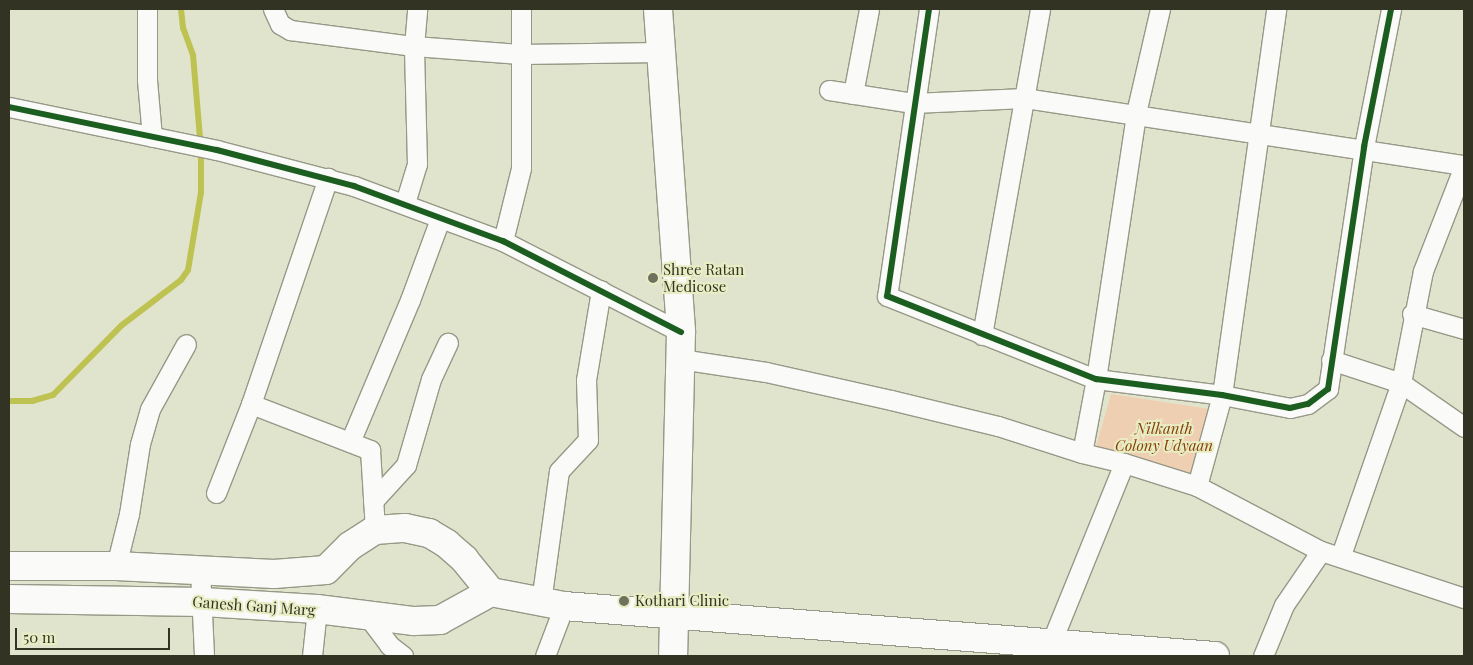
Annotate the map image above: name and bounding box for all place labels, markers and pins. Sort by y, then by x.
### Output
place label: Shree Ratan Medicose [663,260,744,295]
marker: Shree Ratan Medicose [647,272,659,284]
place label: Kothari Clinic [635,592,729,610]
marker: Kothari Clinic [617,594,631,608]

